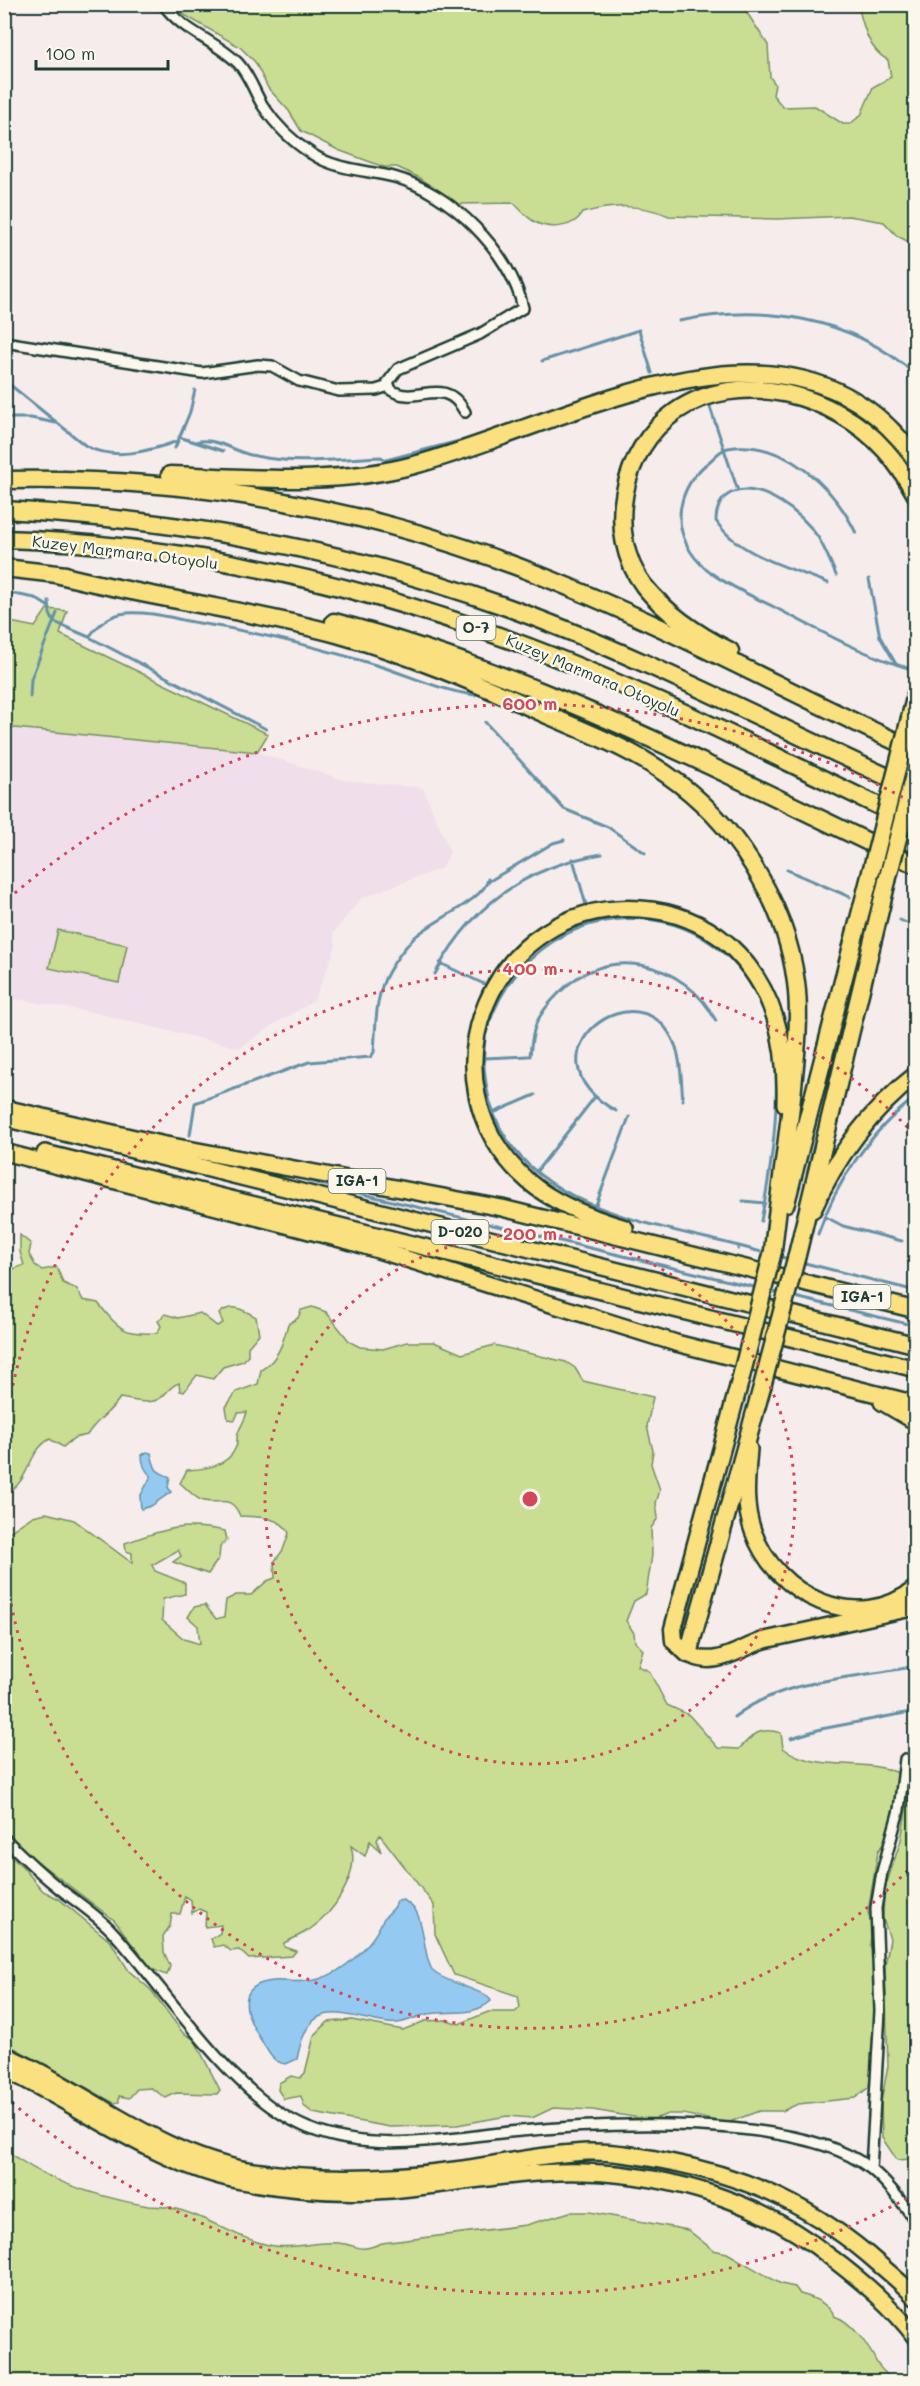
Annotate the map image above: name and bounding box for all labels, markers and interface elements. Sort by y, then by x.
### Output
scale bar [36,33,168,71]
text: 100 m [45,41,95,65]
street label: Kuzey Marmara Otoyolu [31,530,219,573]
road number: O-7 [456,616,496,640]
street label: Kuzey Marmara Otoyolu [503,628,683,721]
text: 600 m [503,691,557,715]
text: 400 m [502,956,558,980]
road number: IGA-1 [328,1169,386,1193]
road number: D-020 [432,1220,488,1244]
text: 200 m [503,1221,557,1245]
road number: IGA-1 [834,1285,890,1309]
centre of rings [520,1489,540,1509]

